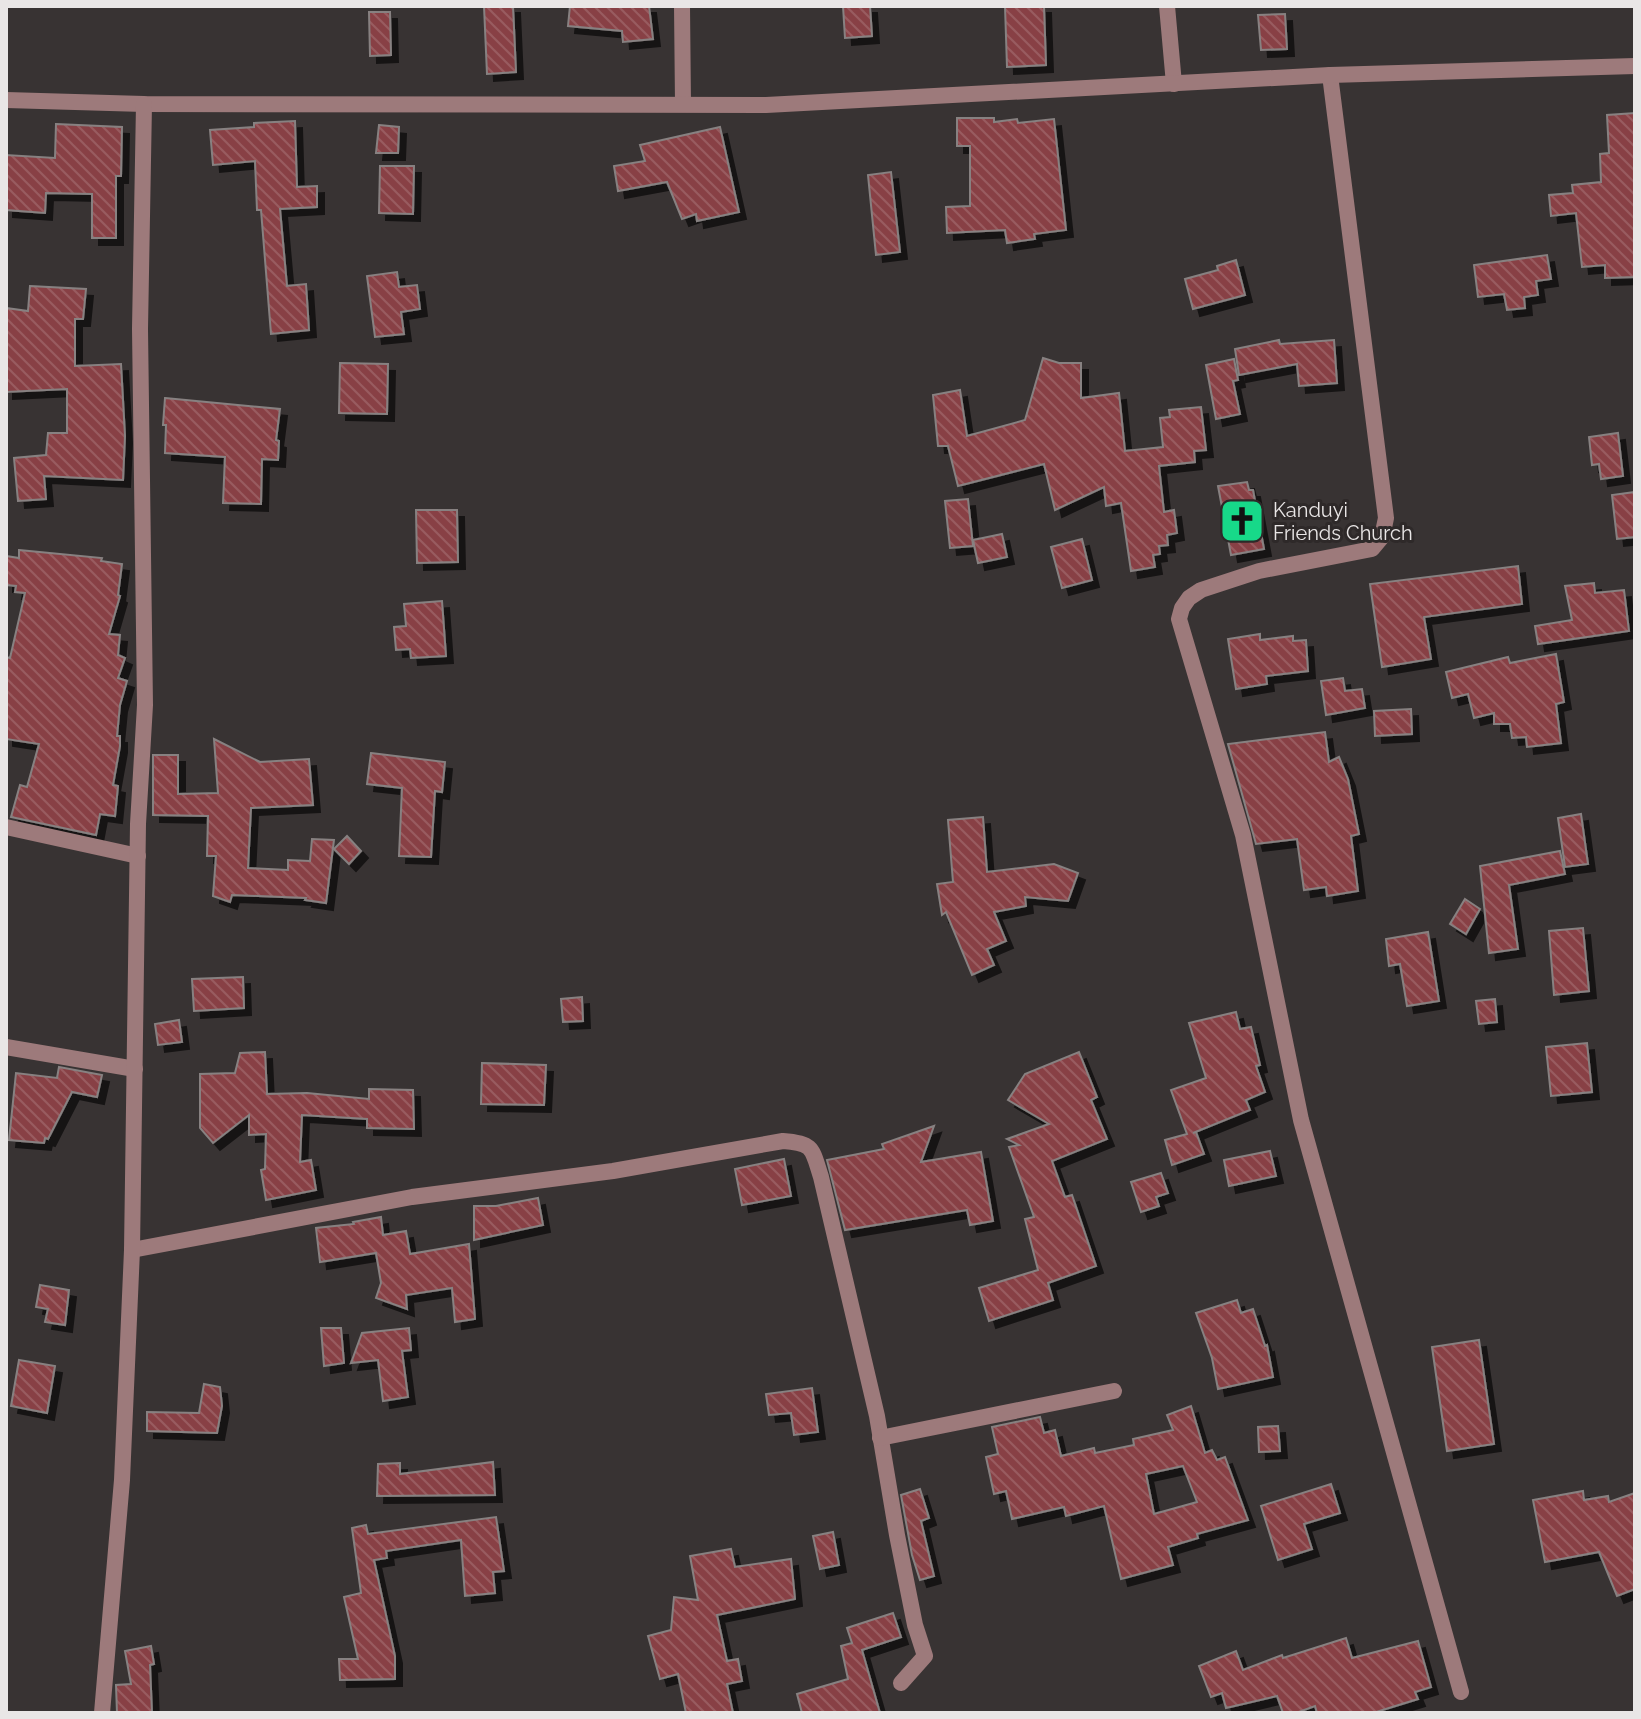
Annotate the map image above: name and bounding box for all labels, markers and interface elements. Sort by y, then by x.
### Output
church icon: Kanduyi Friends Church [1218,497,1266,545]
place label: Kanduyi Friends Church [1273,498,1413,545]

